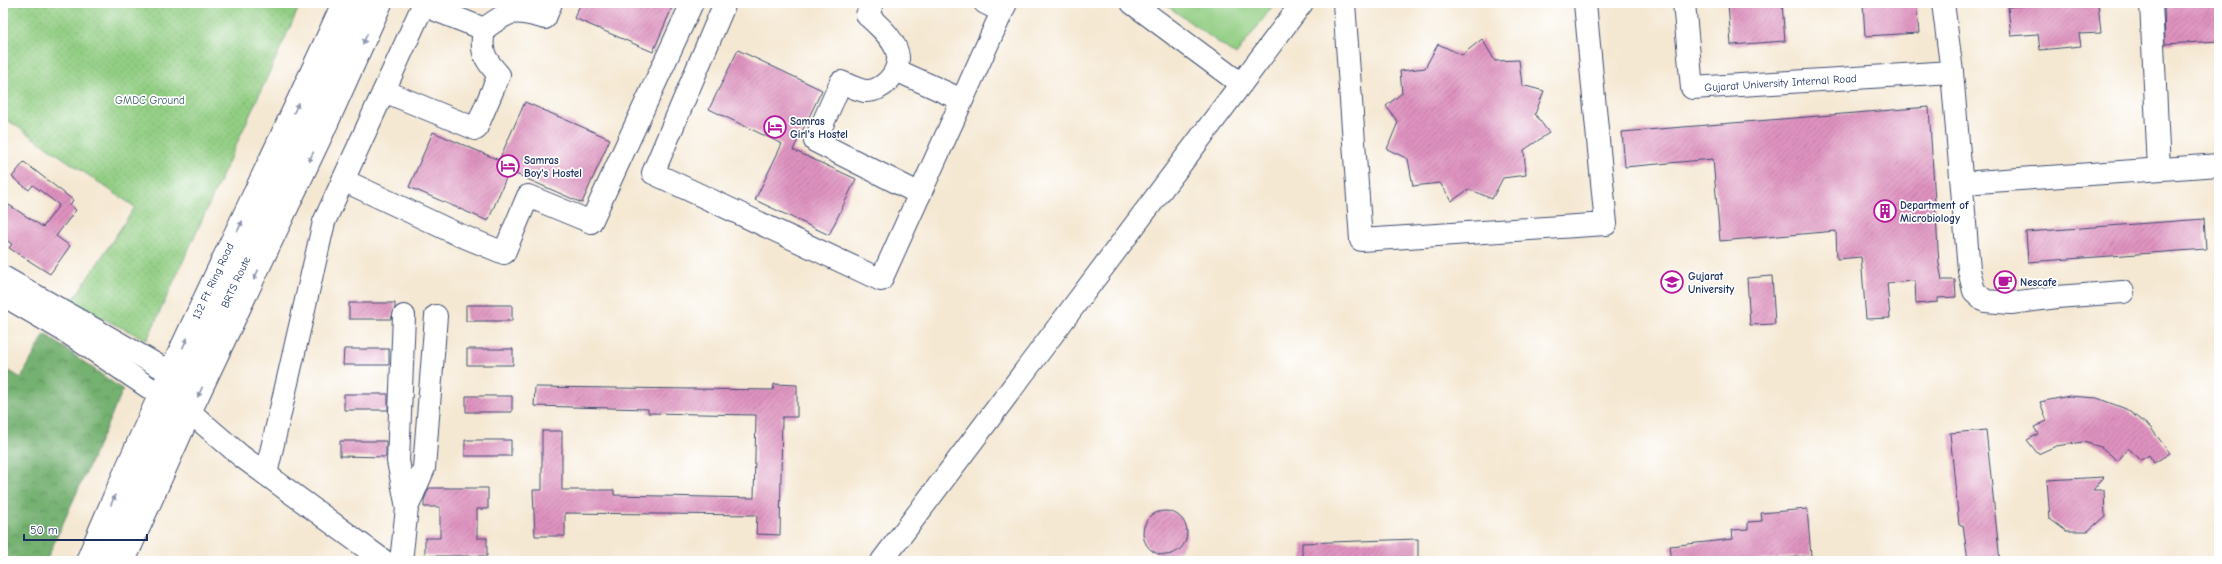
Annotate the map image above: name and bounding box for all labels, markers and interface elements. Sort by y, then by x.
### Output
one-way arrow [362,33,368,44]
street label: Gujarat University Internal Road [1704,71,1857,94]
park label: GMDC Ground [115,94,185,107]
one-way arrow [293,102,299,114]
hotel icon: Samras Girl's Hostel [762,114,788,140]
place label: Samras Girl's Hostel [790,115,848,141]
one-way arrow [308,152,314,163]
hotel icon: Samras Boy's Hostel [495,153,521,179]
place label: Samras Boy's Hostel [524,154,582,180]
building icon: Department of Microbiology [1872,198,1898,224]
place label: Department of Microbiology [1900,199,1969,225]
one-way arrow [237,220,243,231]
street label: 132 Ft. Ring Road [189,241,236,321]
street label: BRTS Route [218,254,253,310]
one-way arrow [253,269,259,280]
school or university icon: Gujarat University [1659,269,1685,295]
cafe icon: Nescafe [1992,269,2018,295]
place label: Gujarat University [1688,270,1734,296]
place label: Nescafe [2020,276,2057,289]
one-way arrow [182,337,188,349]
one-way arrow [197,386,203,398]
one-way arrow [110,494,116,505]
scale bar [24,516,147,542]
text: 50 m [30,523,58,537]

